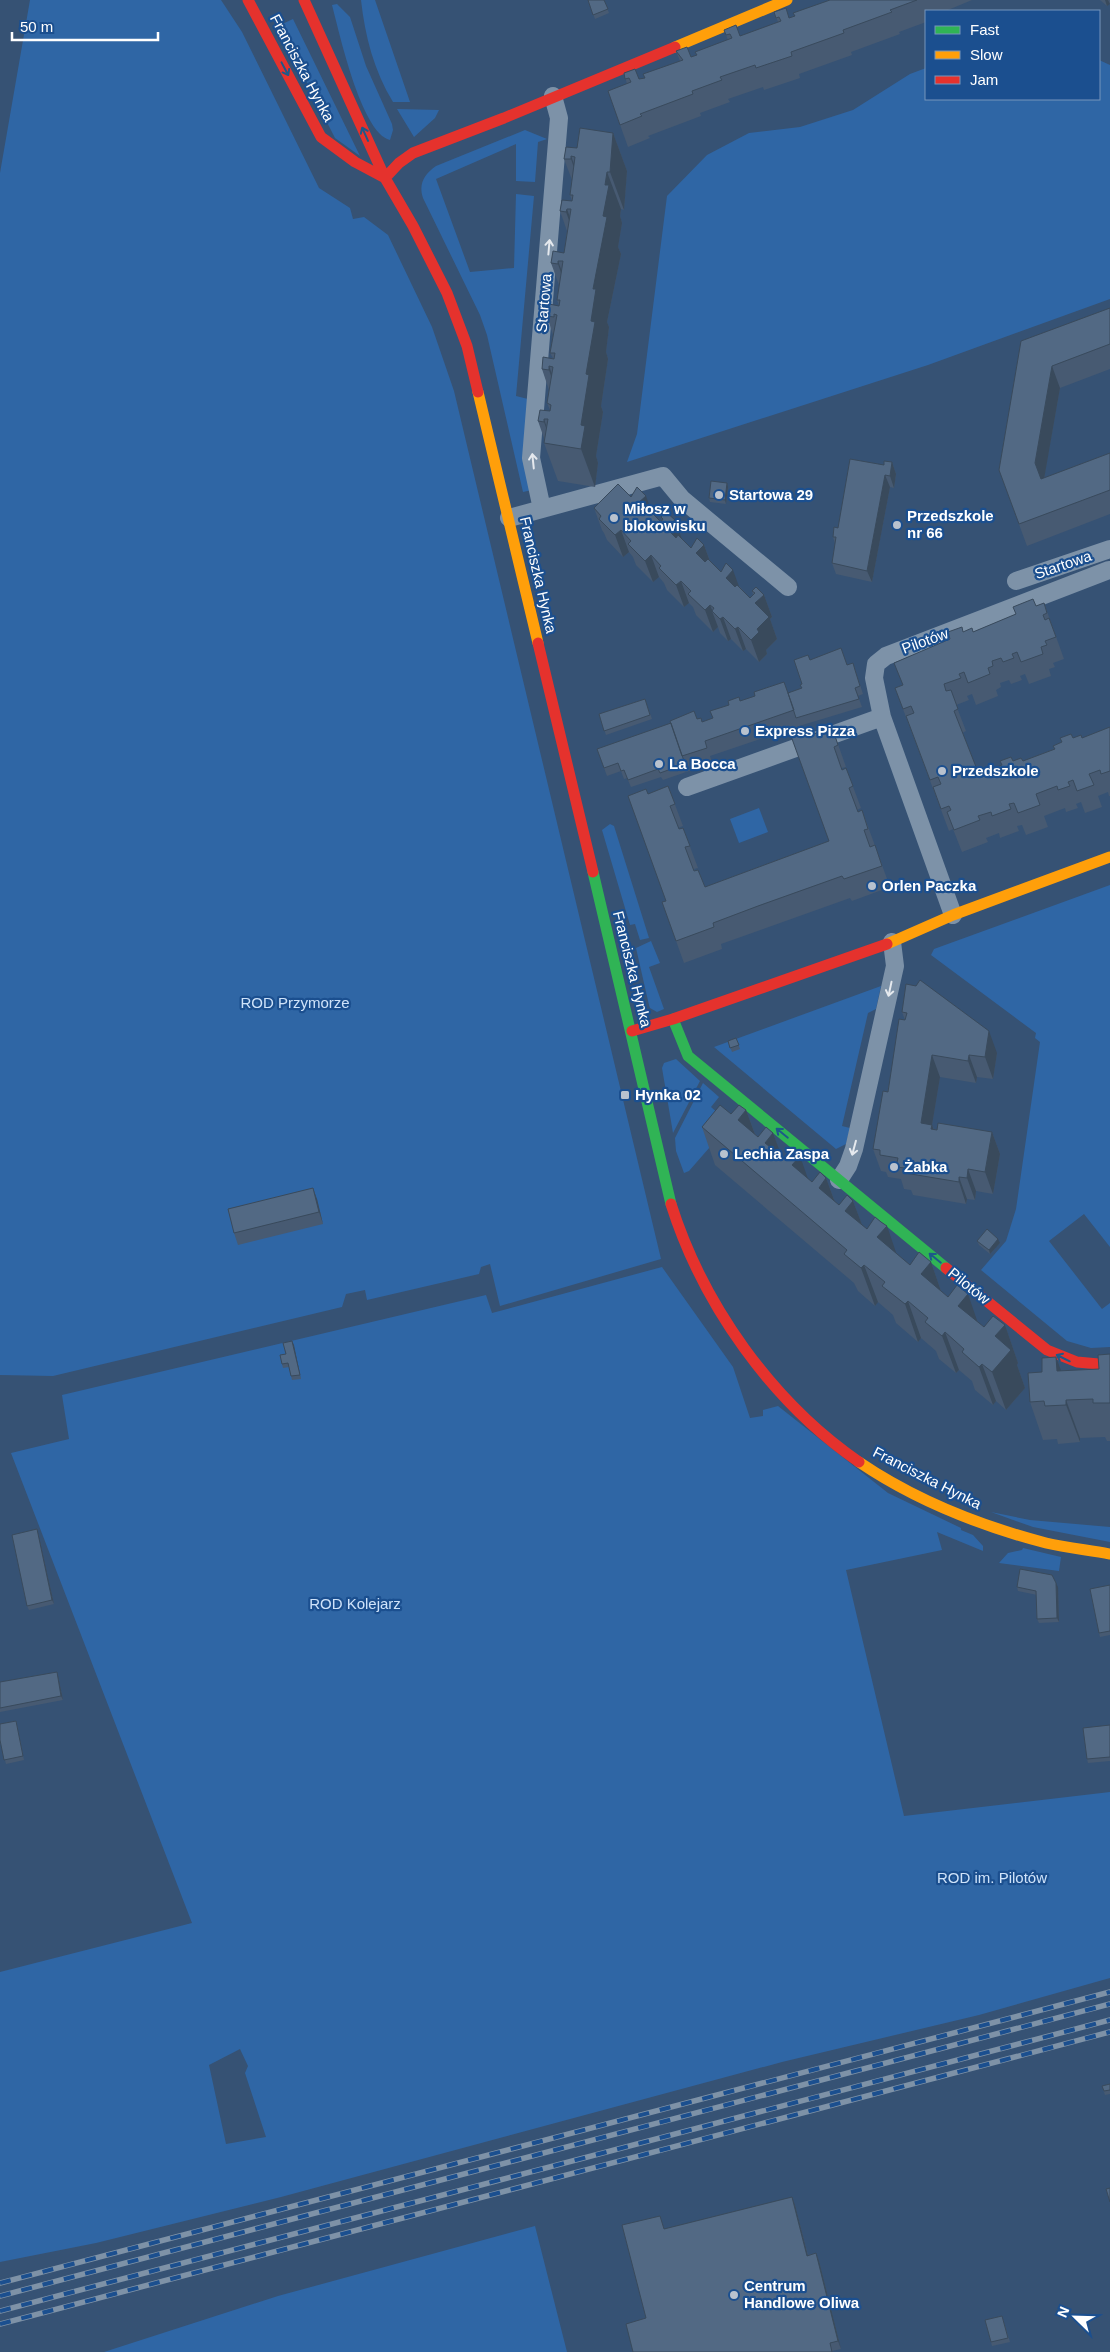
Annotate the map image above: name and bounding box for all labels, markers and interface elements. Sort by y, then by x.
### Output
scale bar [12,10,159,42]
legend [925,10,1100,100]
street label: Franciszka Hynka [267,11,338,125]
text: 50 m [20,18,53,35]
text: Fast [970,21,1000,38]
text: Slow [970,46,1003,63]
one-way arrow [280,61,290,76]
text: Jam [970,71,998,88]
one-way arrow [359,127,369,142]
one-way arrow [544,239,554,255]
street label: Startowa [532,272,555,333]
one-way arrow [528,454,538,470]
place label: Startowa 29 [729,486,813,503]
marker: Startowa 29 [713,489,725,501]
place label: Miłosz w blokowisku [624,500,706,534]
place label: Przedszkole nr 66 [907,507,994,541]
marker: Miłosz w blokowisku [608,512,620,524]
street label: Franciszka Hynka [517,515,560,636]
marker: Przedszkole nr 66 [891,519,903,531]
street label: Startowa [1032,547,1094,582]
street label: Pilotów [899,624,951,657]
place label: Express Pizza [755,722,856,739]
marker: Express Pizza [739,725,751,737]
place label: La Bocca [669,755,736,772]
marker: La Bocca [653,758,665,770]
place label: Przedszkole [952,762,1039,779]
marker: Przedszkole [936,765,948,777]
place label: Orlen Paczka [882,877,977,894]
marker: Orlen Paczka [866,880,878,892]
street label: Franciszka Hynka [610,909,655,1029]
one-way arrow [885,981,894,997]
park label: ROD Przymorze [240,994,350,1011]
place label: Hynka 02 [635,1086,701,1103]
marker: Hynka 02 [619,1089,631,1101]
one-way arrow [775,1128,788,1139]
one-way arrow [849,1139,858,1155]
place label: Lechia Zaspa [734,1145,830,1162]
marker: Lechia Zaspa [718,1148,730,1160]
place label: Żabka [904,1158,948,1175]
marker: Żabka [888,1161,900,1173]
one-way arrow [928,1253,941,1264]
street label: Pilotów [945,1264,994,1308]
one-way arrow [1056,1352,1071,1362]
street label: Franciszka Hynka [870,1443,985,1512]
park label: ROD Kolejarz [309,1595,401,1612]
park label: ROD im. Pilotów [937,1869,1047,1886]
place label: Centrum Handlowe Oliwa [744,2277,860,2311]
marker: Centrum Handlowe Oliwa [728,2289,740,2301]
north arrow [1050,2292,1100,2342]
text: N [1054,2304,1072,2320]

